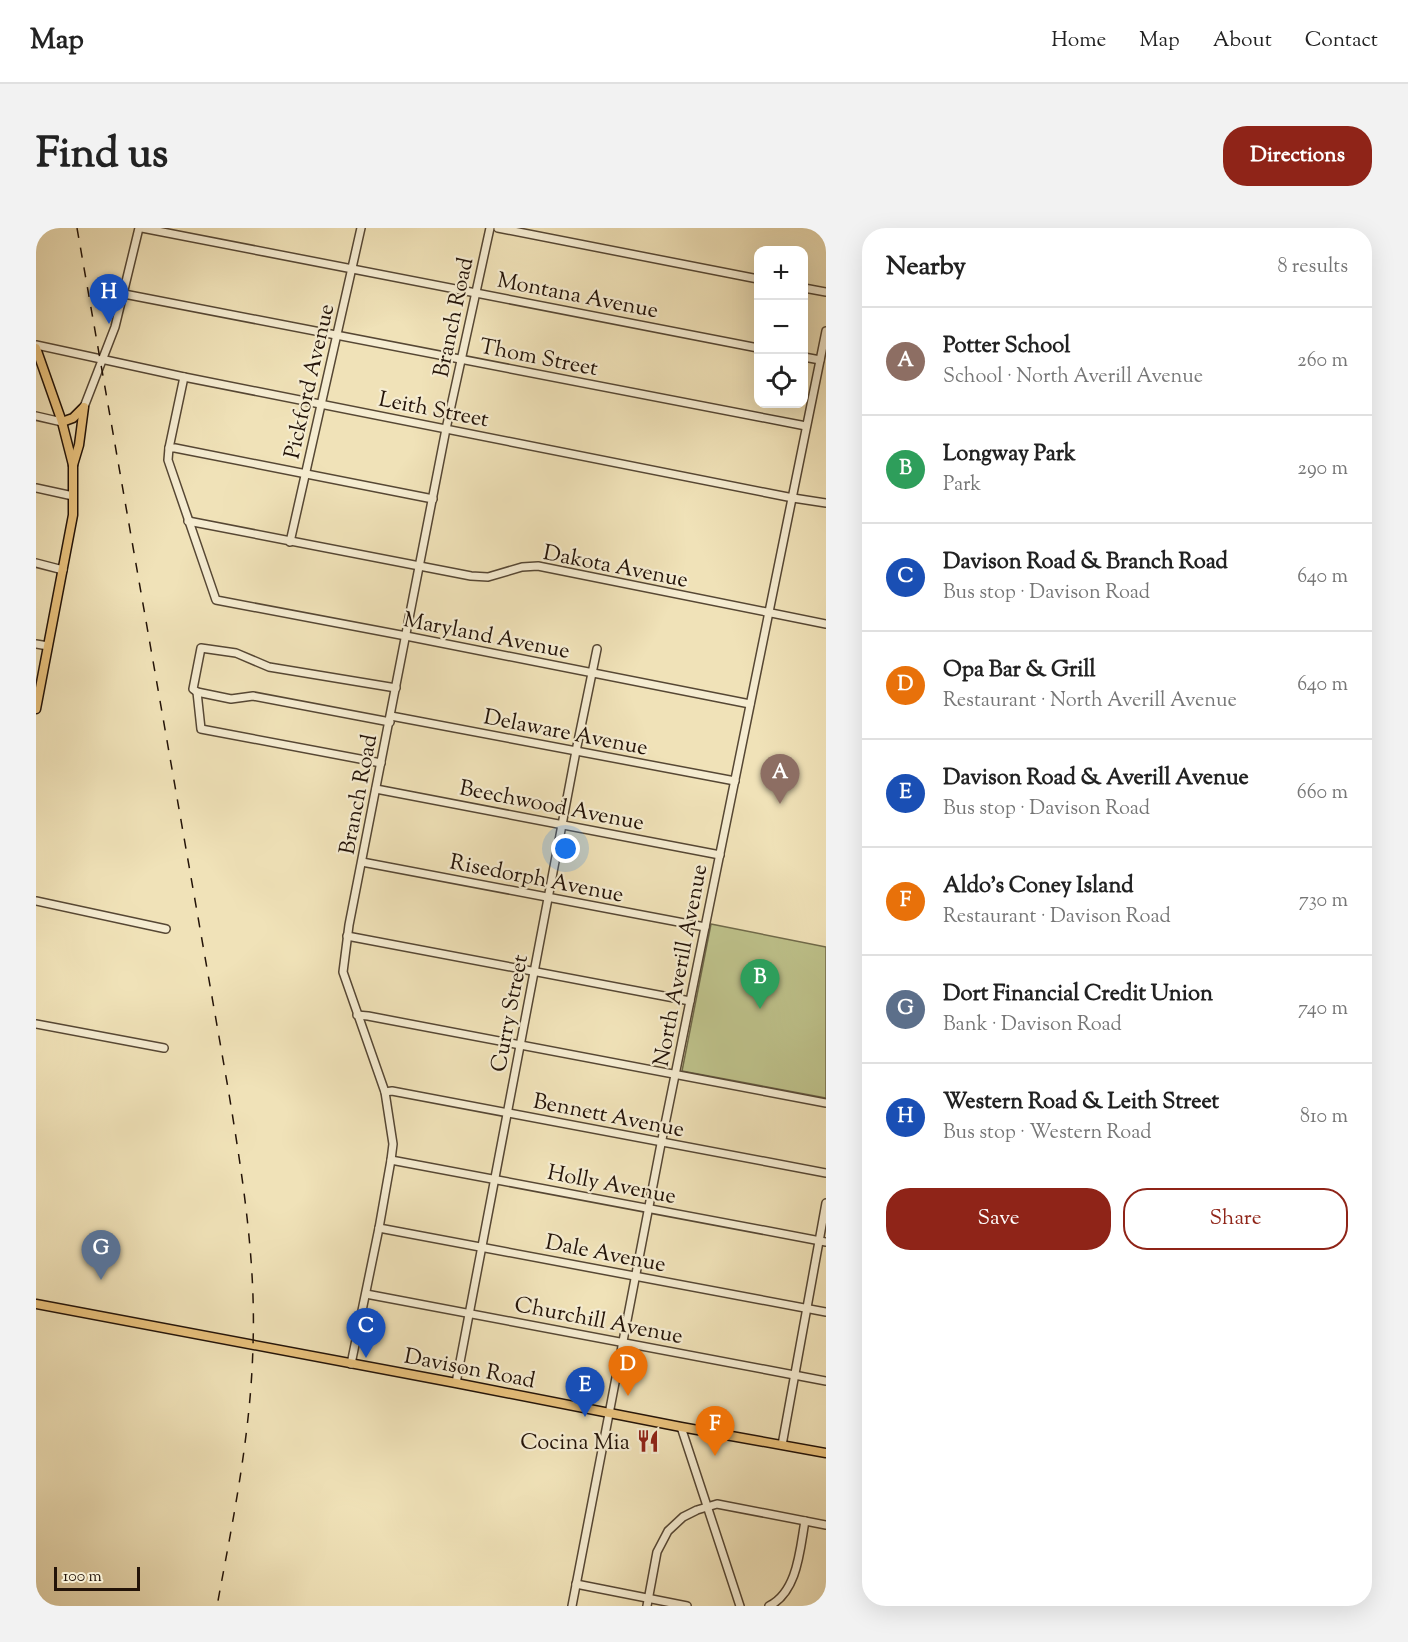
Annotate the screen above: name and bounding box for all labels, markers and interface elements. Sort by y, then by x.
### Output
text: Map [30,21,84,61]
text: Home [1051,26,1106,56]
text: Map [1139,26,1180,56]
text: About [1213,26,1272,56]
text: Contact [1305,26,1378,56]
text: Find us [36,126,168,186]
button: Directions [1223,126,1372,186]
map controls [754,246,808,408]
button: + [754,246,808,300]
text: Nearby [886,249,966,286]
text: 8 results [1277,253,1348,282]
street label: Branch Road [427,255,483,381]
street label: Montana Avenue [494,266,661,328]
pin: H [90,274,128,324]
button: − [754,300,808,354]
street label: Pickford Avenue [278,301,344,462]
text: Potter School [943,331,1070,363]
street label: Thom Street [477,332,601,386]
text: A [897,347,914,376]
text: 260 m [1297,347,1348,376]
button: locate [754,354,808,408]
text: School · North Averill Avenue [943,363,1203,392]
street label: Leith Street [376,385,492,437]
text: Longway Park [943,439,1076,471]
text: B [899,455,912,484]
text: 290 m [1298,455,1348,484]
text: Park [943,471,981,500]
street label: Dakota Avenue [540,538,691,598]
text: Davison Road & Branch Road [943,547,1228,579]
text: C [897,563,914,592]
text: 640 m [1297,563,1348,592]
text: Bus stop · Davison Road [943,579,1150,608]
street label: Maryland Avenue [401,605,572,669]
text: Opa Bar & Grill [943,655,1096,687]
text: D [898,671,913,700]
text: 640 m [1297,671,1348,700]
text: Restaurant · North Averill Avenue [943,687,1237,716]
street label: Delaware Avenue [481,702,650,766]
street label: Branch Road [333,732,387,857]
pin: A [760,754,800,804]
text: Davison Road & Averill Avenue [943,763,1249,795]
street label: Beechwood Avenue [456,773,646,841]
text: E [899,779,912,808]
text: 660 m [1297,779,1348,808]
text: Bus stop · Davison Road [943,795,1150,824]
your location [551,834,580,863]
street label: Risedorph Avenue [447,847,626,913]
street label: North Averill Avenue [647,862,717,1069]
text: Aldo's Coney Island [943,871,1134,903]
text: F [900,887,911,916]
text: 730 m [1299,887,1348,916]
text: Restaurant · Davison Road [943,903,1171,932]
street label: Curry Street [484,952,538,1075]
pin: B [740,960,780,1009]
text: Dort Financial Credit Union [943,979,1213,1011]
text: G [897,995,914,1024]
text: 740 m [1298,995,1348,1024]
text: Bank · Davison Road [943,1011,1122,1040]
street label: Bennett Avenue [530,1087,687,1147]
text: Western Road & Leith Street [943,1087,1219,1119]
text: H [898,1103,913,1132]
text: 810 m [1300,1103,1348,1132]
text: Bus stop · Western Road [943,1119,1151,1148]
street label: Holly Avenue [544,1158,679,1214]
button: Save [886,1188,1111,1250]
button: Share [1123,1188,1348,1250]
street label: Dale Avenue [543,1228,668,1282]
pin: G [82,1230,120,1280]
street label: Churchill Avenue [512,1290,685,1354]
pin: C [346,1308,386,1358]
street label: Davison Road [401,1342,538,1398]
pin: D [608,1346,648,1396]
pin: E [566,1368,604,1417]
pin: F [696,1406,734,1456]
place label: Cocina Mia [520,1428,630,1460]
restaurant icon: Cocina Mia [635,1428,661,1454]
scale bar [54,1564,140,1592]
text: 100 m [63,1566,102,1589]

